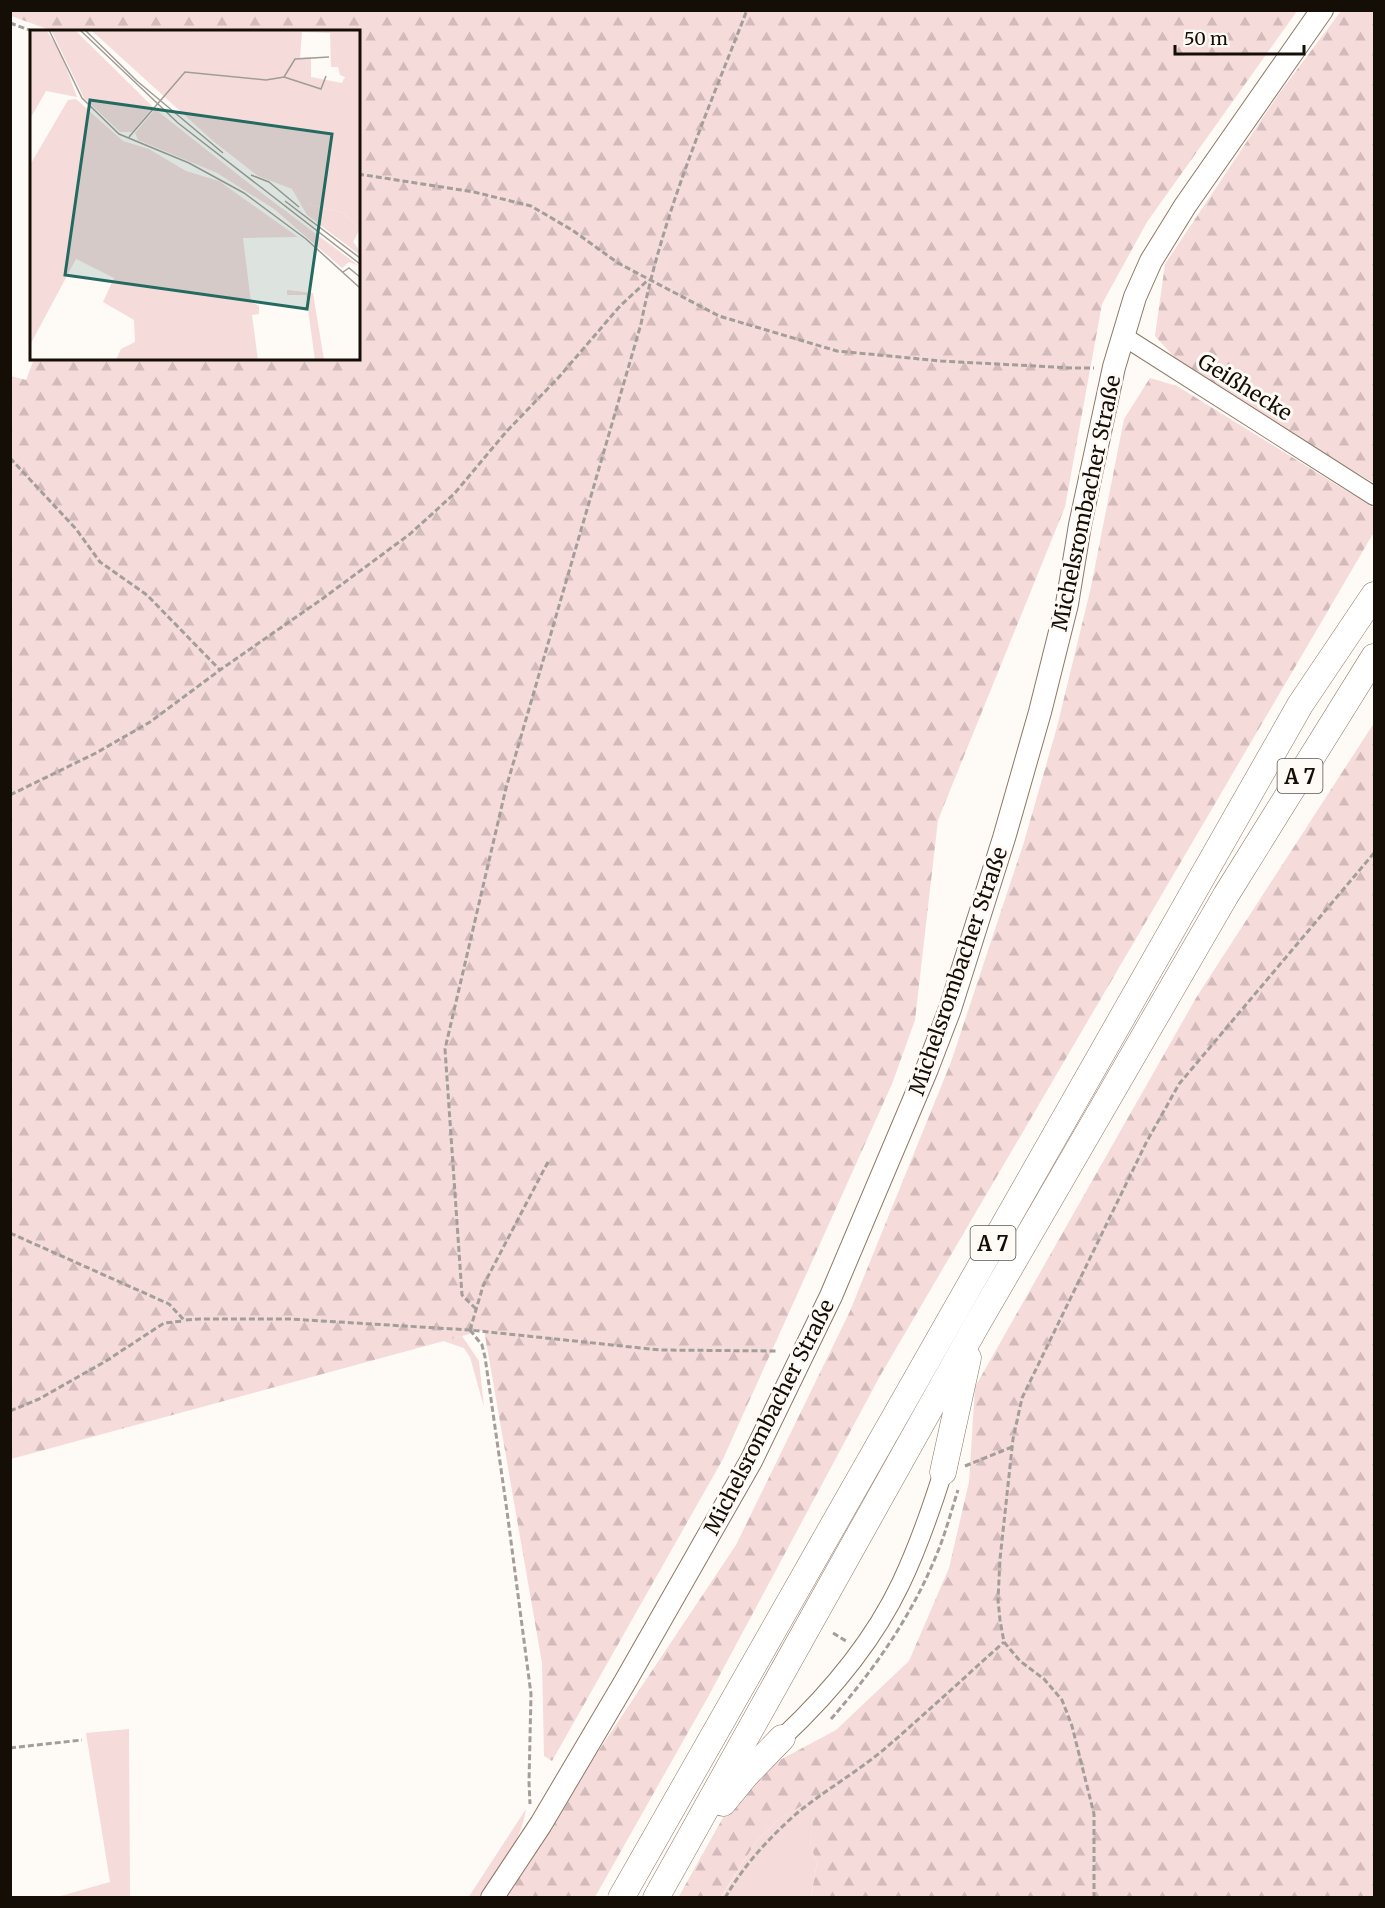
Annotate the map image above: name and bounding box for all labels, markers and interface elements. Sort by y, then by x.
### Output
scale bar [1175,18,1304,56]
text: 50 m [1184,27,1228,50]
inset map [30,30,360,360]
street label: Geißhecke [1193,347,1297,427]
street label: Michelsrombacher Straße [1046,373,1126,633]
road number: A 7 [1278,759,1322,793]
street label: Michelsrombacher Straße [903,843,1013,1099]
road number: A 7 [970,1226,1016,1260]
street label: Michelsrombacher Straße [698,1295,840,1539]

